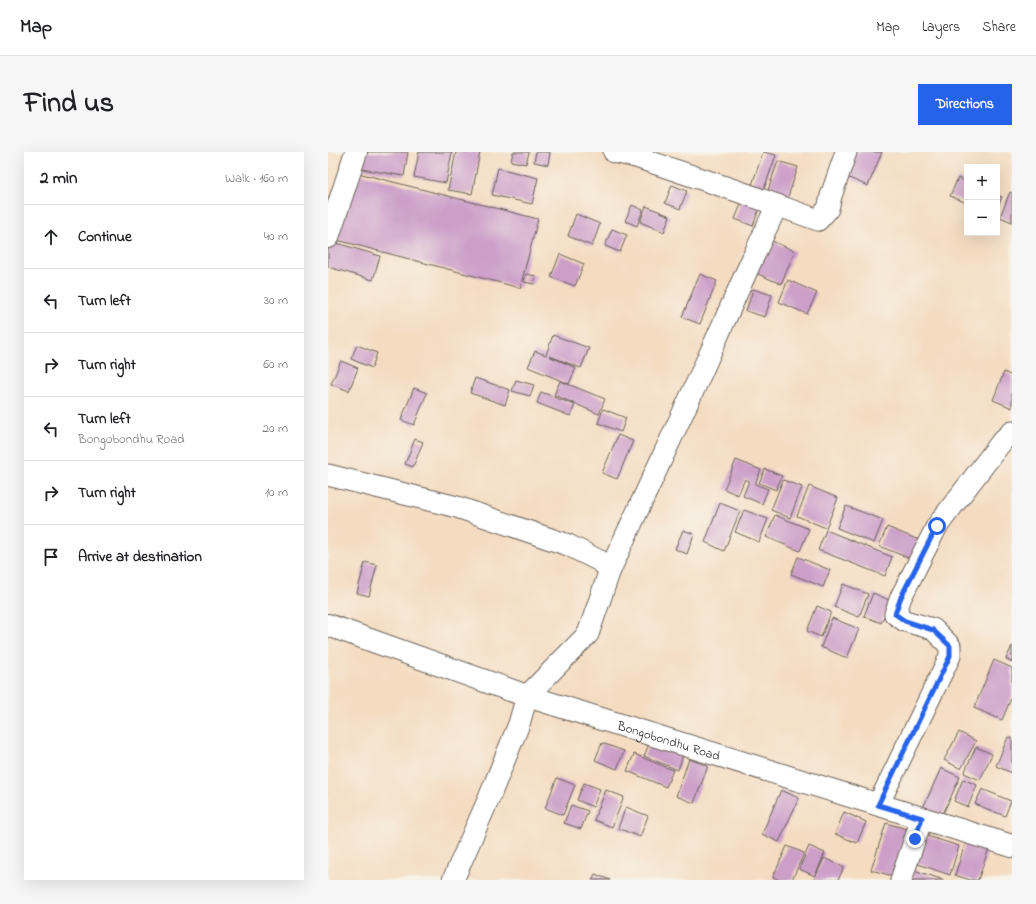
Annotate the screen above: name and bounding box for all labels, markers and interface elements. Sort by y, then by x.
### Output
text: Map [20,14,52,41]
text: Map [876,17,900,38]
text: Layers [922,17,960,38]
text: Share [982,17,1016,38]
text: Find us [24,84,114,125]
button: Directions [918,84,1012,125]
map controls [964,164,1000,236]
button: + [964,164,1000,200]
text: 2 min [40,166,77,191]
text: Walk · 160 m [225,169,288,188]
button: − [964,200,1000,236]
icon: ahead [40,226,62,248]
text: Continue [78,226,132,248]
text: 40 m [264,227,288,246]
icon: left [40,290,62,312]
text: Turn left [78,290,131,312]
text: 30 m [264,291,288,310]
icon: right [40,354,62,376]
text: Turn right [78,354,136,376]
text: 60 m [263,355,288,374]
text: Turn left [78,408,131,430]
icon: left [40,418,62,440]
text: 20 m [263,419,288,438]
text: Bongobondhu Road [78,430,185,449]
icon: right [40,482,62,504]
text: Turn right [78,482,136,504]
text: 10 m [265,483,288,502]
route start [928,517,946,535]
icon: arrive [40,546,62,568]
text: Arrive at destination [78,546,202,568]
street label: Bongobondhu Road [614,716,723,766]
route end [906,830,924,848]

